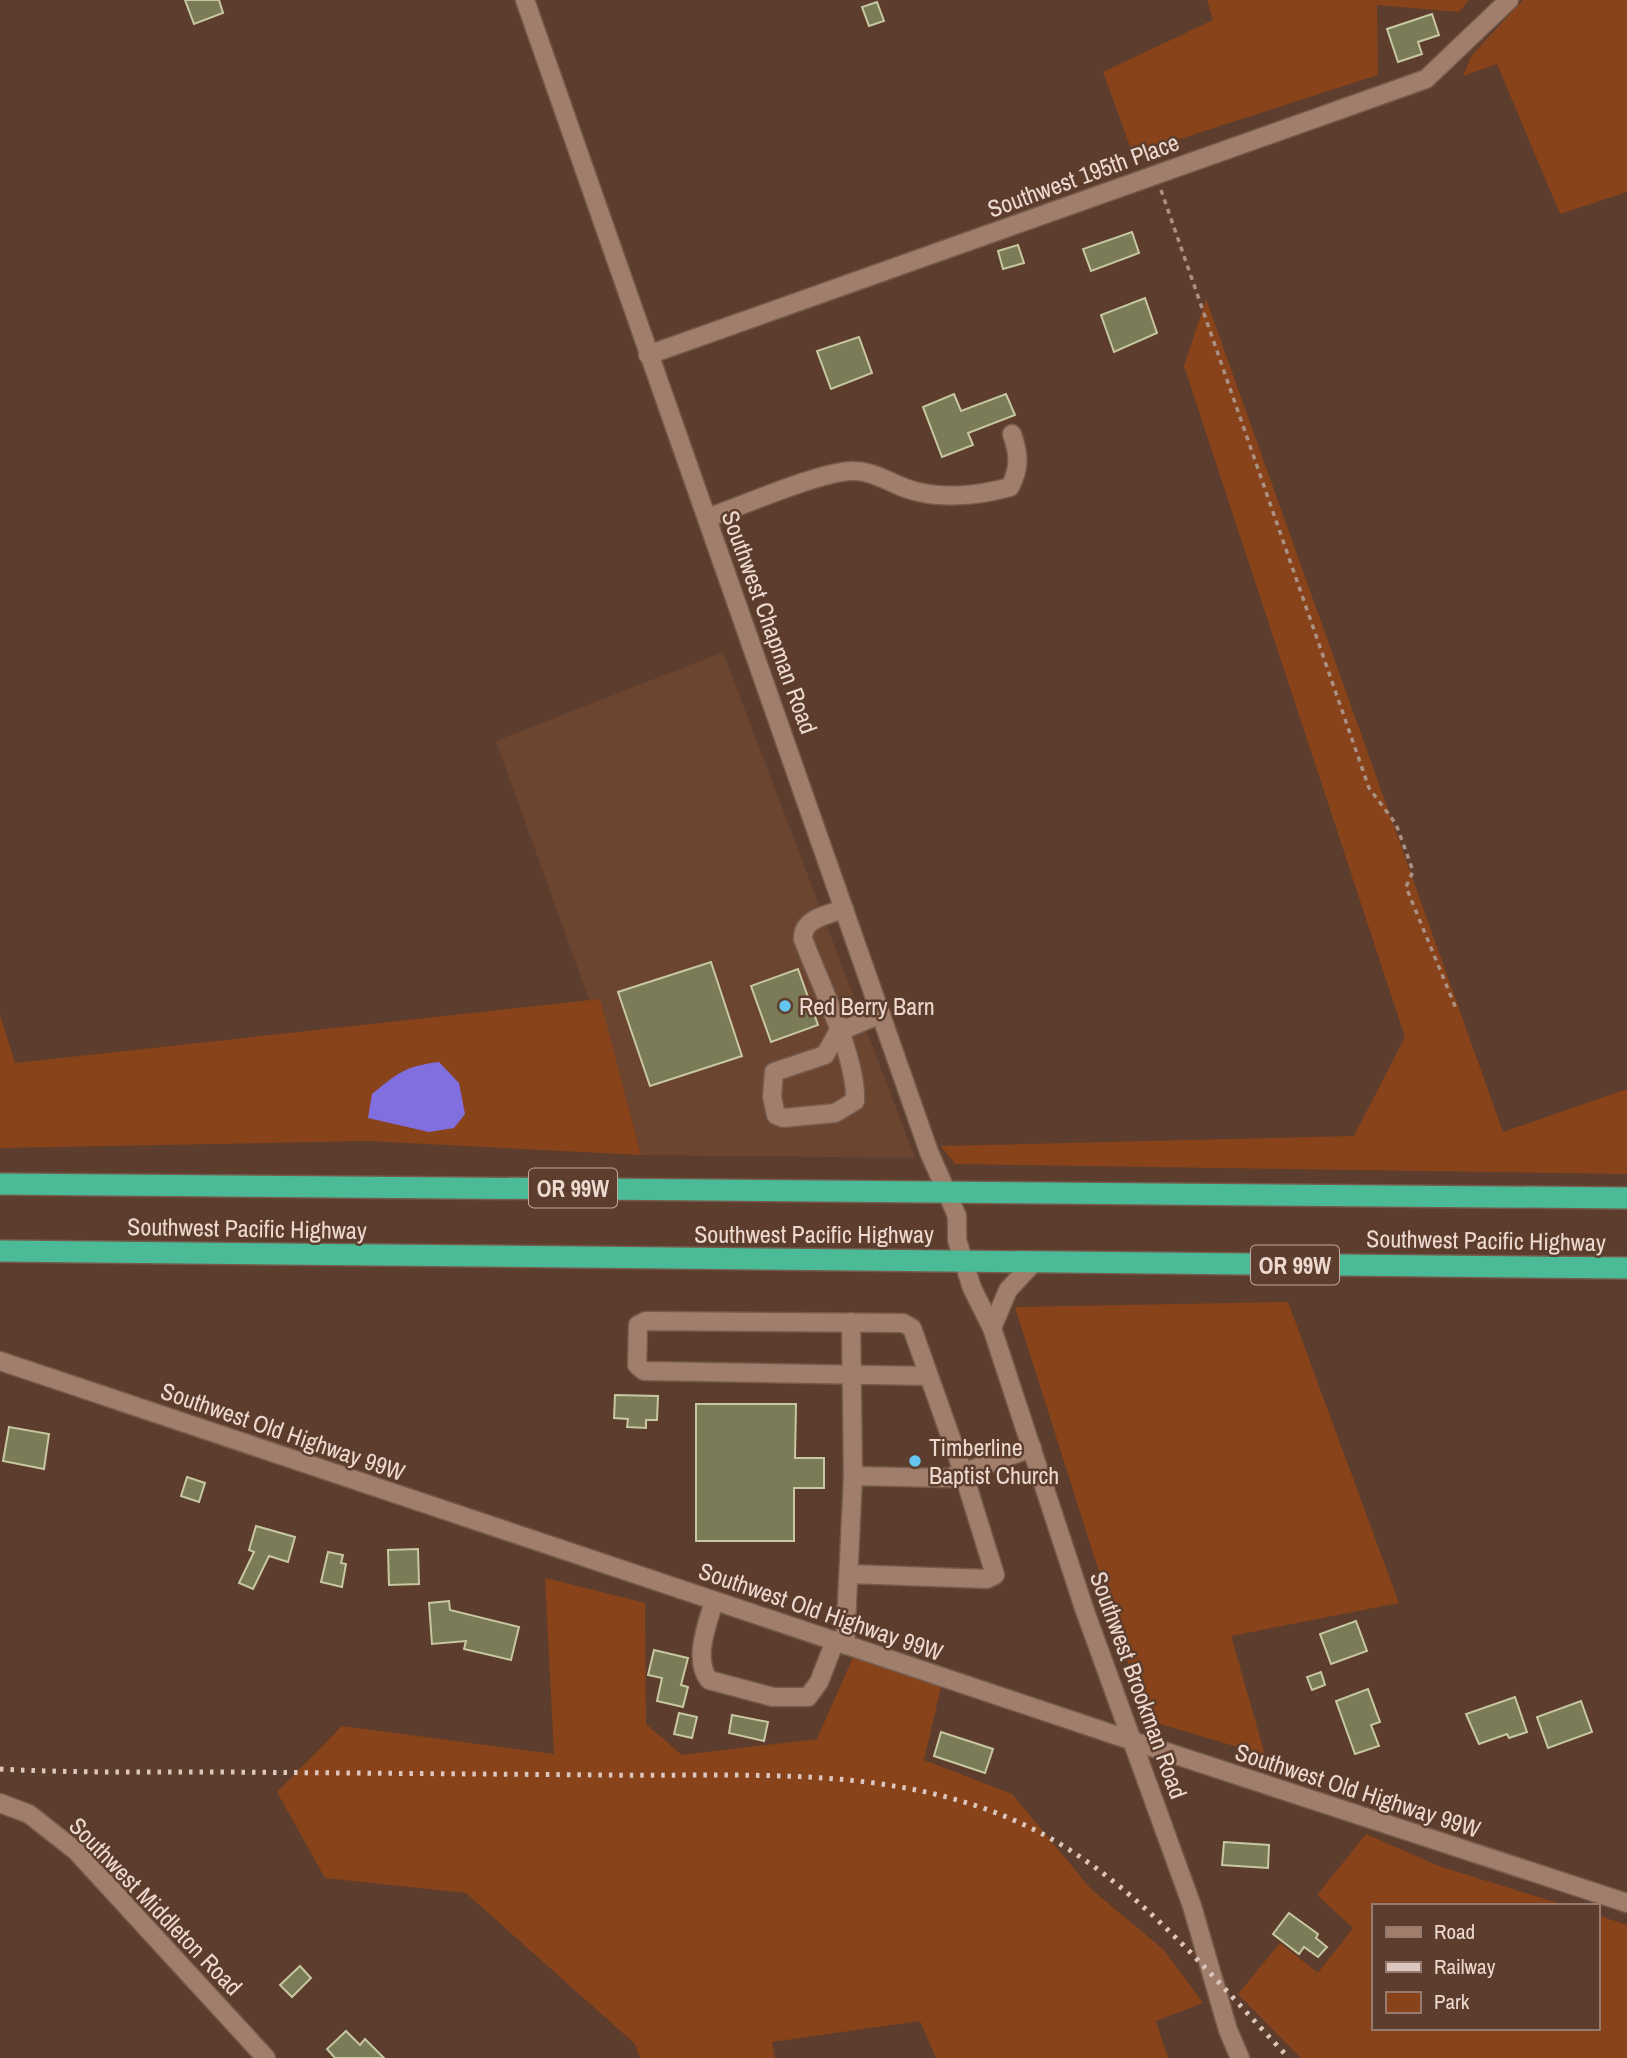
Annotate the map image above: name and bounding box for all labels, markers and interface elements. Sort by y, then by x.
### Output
street label: Southwest 195th Place [983,126,1183,224]
street label: Southwest Chapman Road [715,506,825,738]
place label: Red Berry Barn [799,990,935,1022]
marker: Red Berry Barn [777,998,793,1014]
road number: OR 99W [529,1168,617,1208]
street label: Southwest Pacific Highway [127,1210,367,1246]
street label: Southwest Pacific Highway [694,1218,934,1250]
street label: Southwest Pacific Highway [1366,1222,1606,1258]
road number: OR 99W [1251,1246,1339,1284]
street label: Southwest Old Highway 99W [157,1374,410,1488]
place label: Timberline Baptist Church [929,1431,1059,1491]
marker: Timberline Baptist Church [907,1453,923,1469]
street label: Southwest Old Highway 99W [695,1554,948,1668]
street label: Southwest Brookman Road [1083,1567,1195,1803]
street label: Southwest Old Highway 99W [1231,1735,1485,1845]
street label: Southwest Middleton Road [62,1810,250,2002]
legend [1372,1904,1599,2030]
text: Road [1434,1917,1475,1946]
text: Railway [1434,1952,1496,1981]
text: Park [1434,1987,1470,2016]

